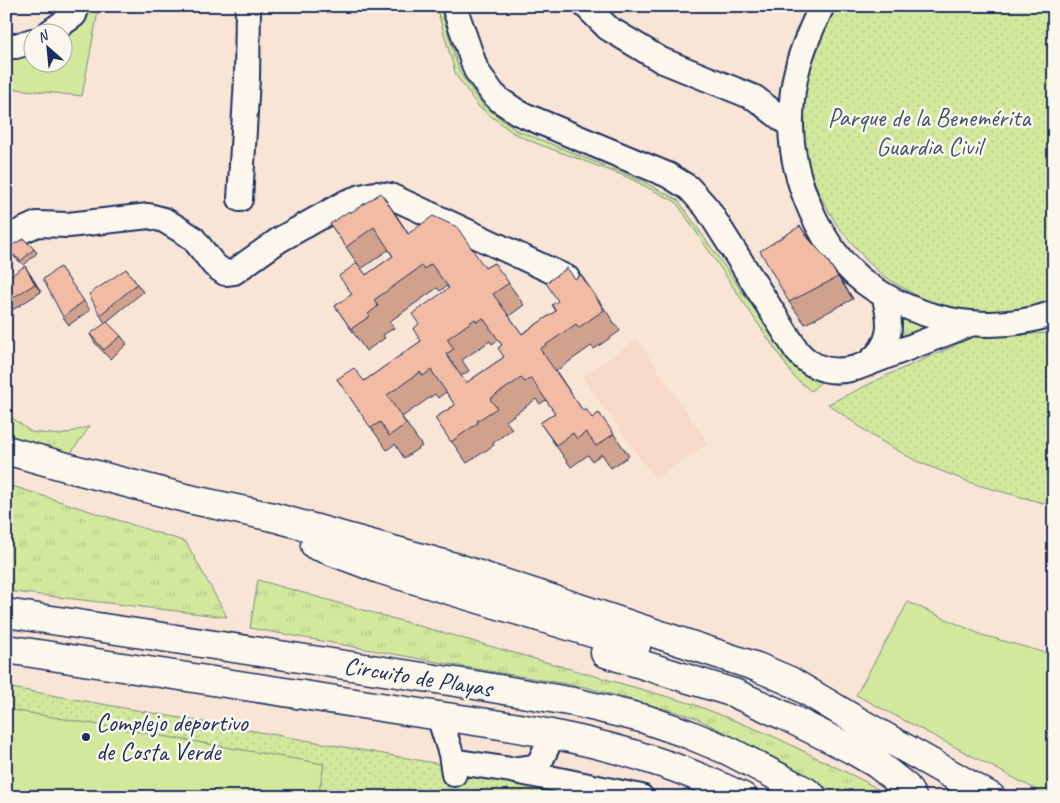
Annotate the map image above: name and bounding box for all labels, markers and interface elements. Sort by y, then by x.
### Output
north arrow [22,22,72,72]
text: N [35,26,52,46]
park label: Parque de la Benemérita Guardia Civil [828,102,1032,163]
street label: Circuito de Playas [342,650,497,705]
place label: Complejo deportivo de Costa Verde [96,707,249,768]
marker: Complejo deportivo de Costa Verde [80,731,92,743]

